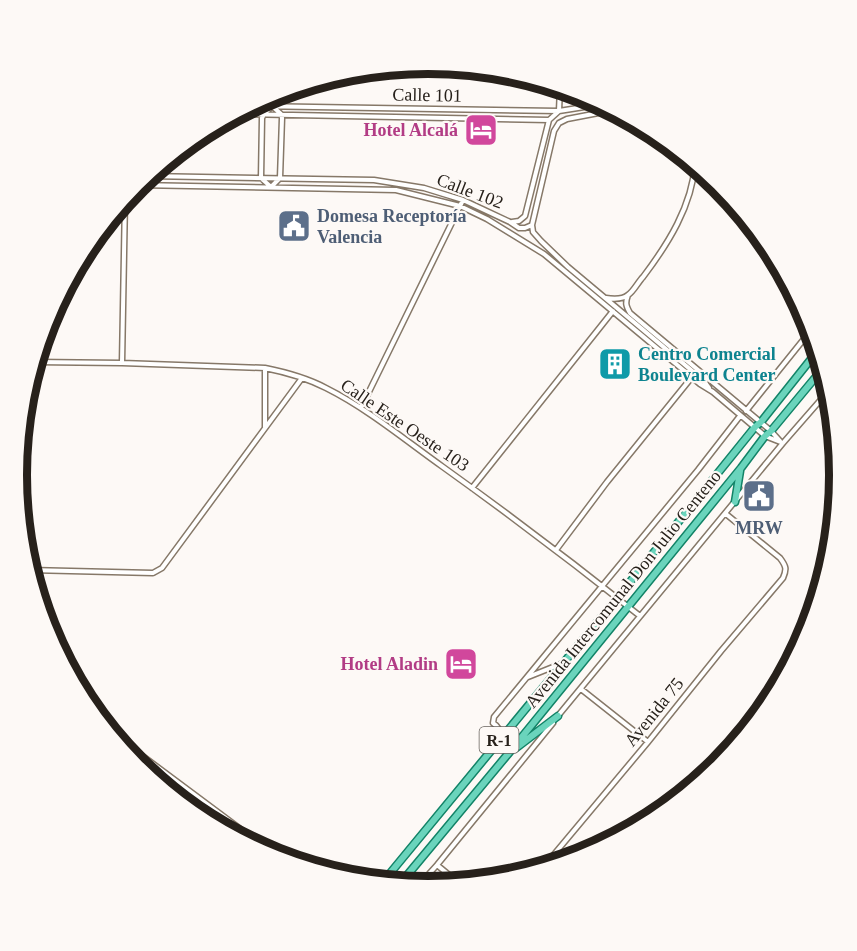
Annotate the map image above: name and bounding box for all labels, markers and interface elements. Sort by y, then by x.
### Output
street label: Calle 101 [392,84,462,106]
hotel icon: Hotel Alcalá [463,112,499,148]
place label: Hotel Alcalá [364,120,458,140]
street label: Calle 102 [434,169,506,213]
place label: Domesa Receptoría Valencia [317,206,466,247]
public building icon: Domesa Receptoría Valencia [276,208,312,244]
place label: Centro Comercial Boulevard Center [638,344,776,385]
building icon: Centro Comercial Boulevard Center [597,346,633,382]
street label: Calle Este Oeste 103 [337,375,473,475]
street label: Avenida Intercomunal Don Julio Centeno [521,466,725,712]
public building icon: MRW [741,478,777,514]
place label: MRW [735,518,783,538]
hotel icon: Hotel Aladin [443,646,479,682]
place label: Hotel Aladin [340,654,438,674]
street label: Avenida 75 [620,674,688,750]
road number: R-1 [480,727,518,753]

